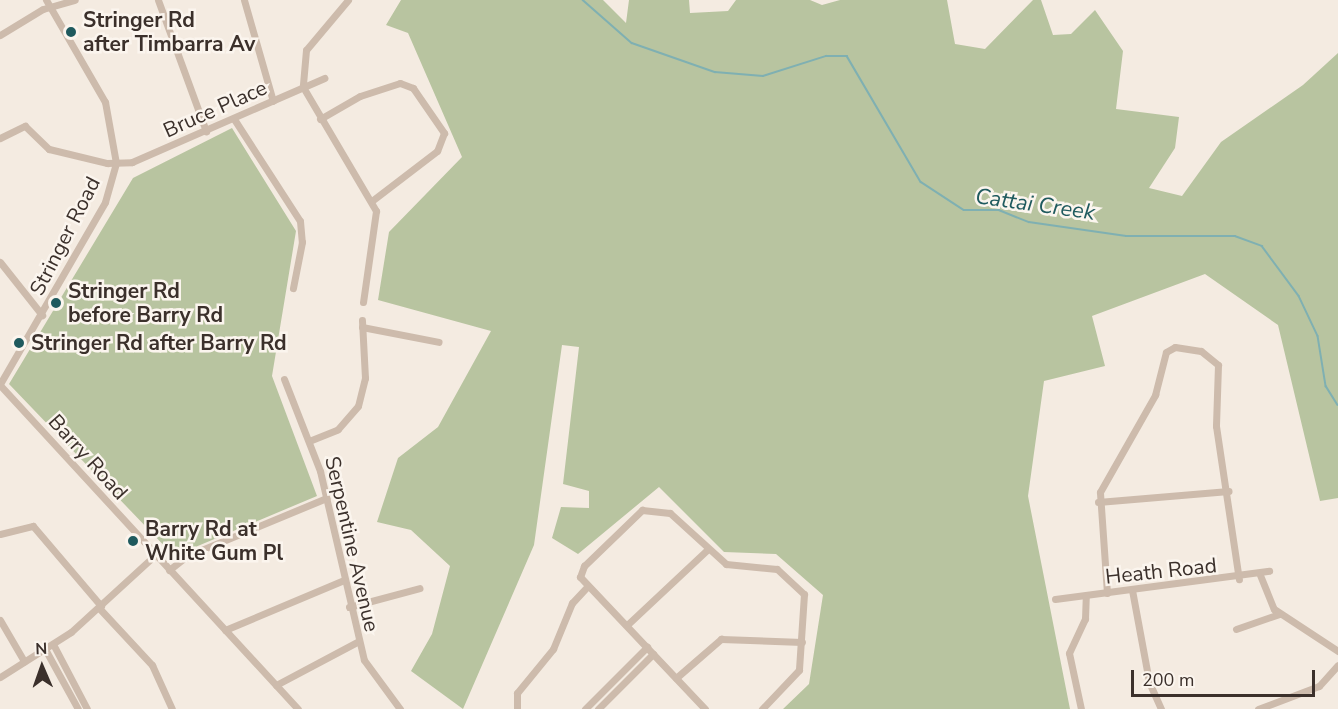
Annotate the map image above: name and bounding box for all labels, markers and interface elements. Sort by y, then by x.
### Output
place label: Stringer Rd after Timbarra Av [83,7,255,57]
marker: Stringer Rd after Timbarra Av [64,25,78,39]
street label: Bruce Place [159,75,271,143]
street label: Stringer Road [24,172,106,300]
water label: Cattai Creek [973,184,1097,226]
place label: Stringer Rd before Barry Rd [68,278,223,328]
marker: Stringer Rd before Barry Rd [49,296,63,310]
place label: Stringer Rd after Barry Rd [31,330,287,356]
marker: Stringer Rd after Barry Rd [12,336,26,350]
street label: Barry Road [43,409,133,505]
street label: Serpentine Avenue [320,454,384,634]
place label: Barry Rd at White Gum Pl [145,516,283,566]
marker: Barry Rd at White Gum Pl [126,534,140,548]
street label: Heath Road [1104,553,1218,589]
north arrow [12,637,72,697]
text: N [35,638,48,660]
scale bar [1134,658,1318,696]
text: 200 m [1142,668,1194,692]

